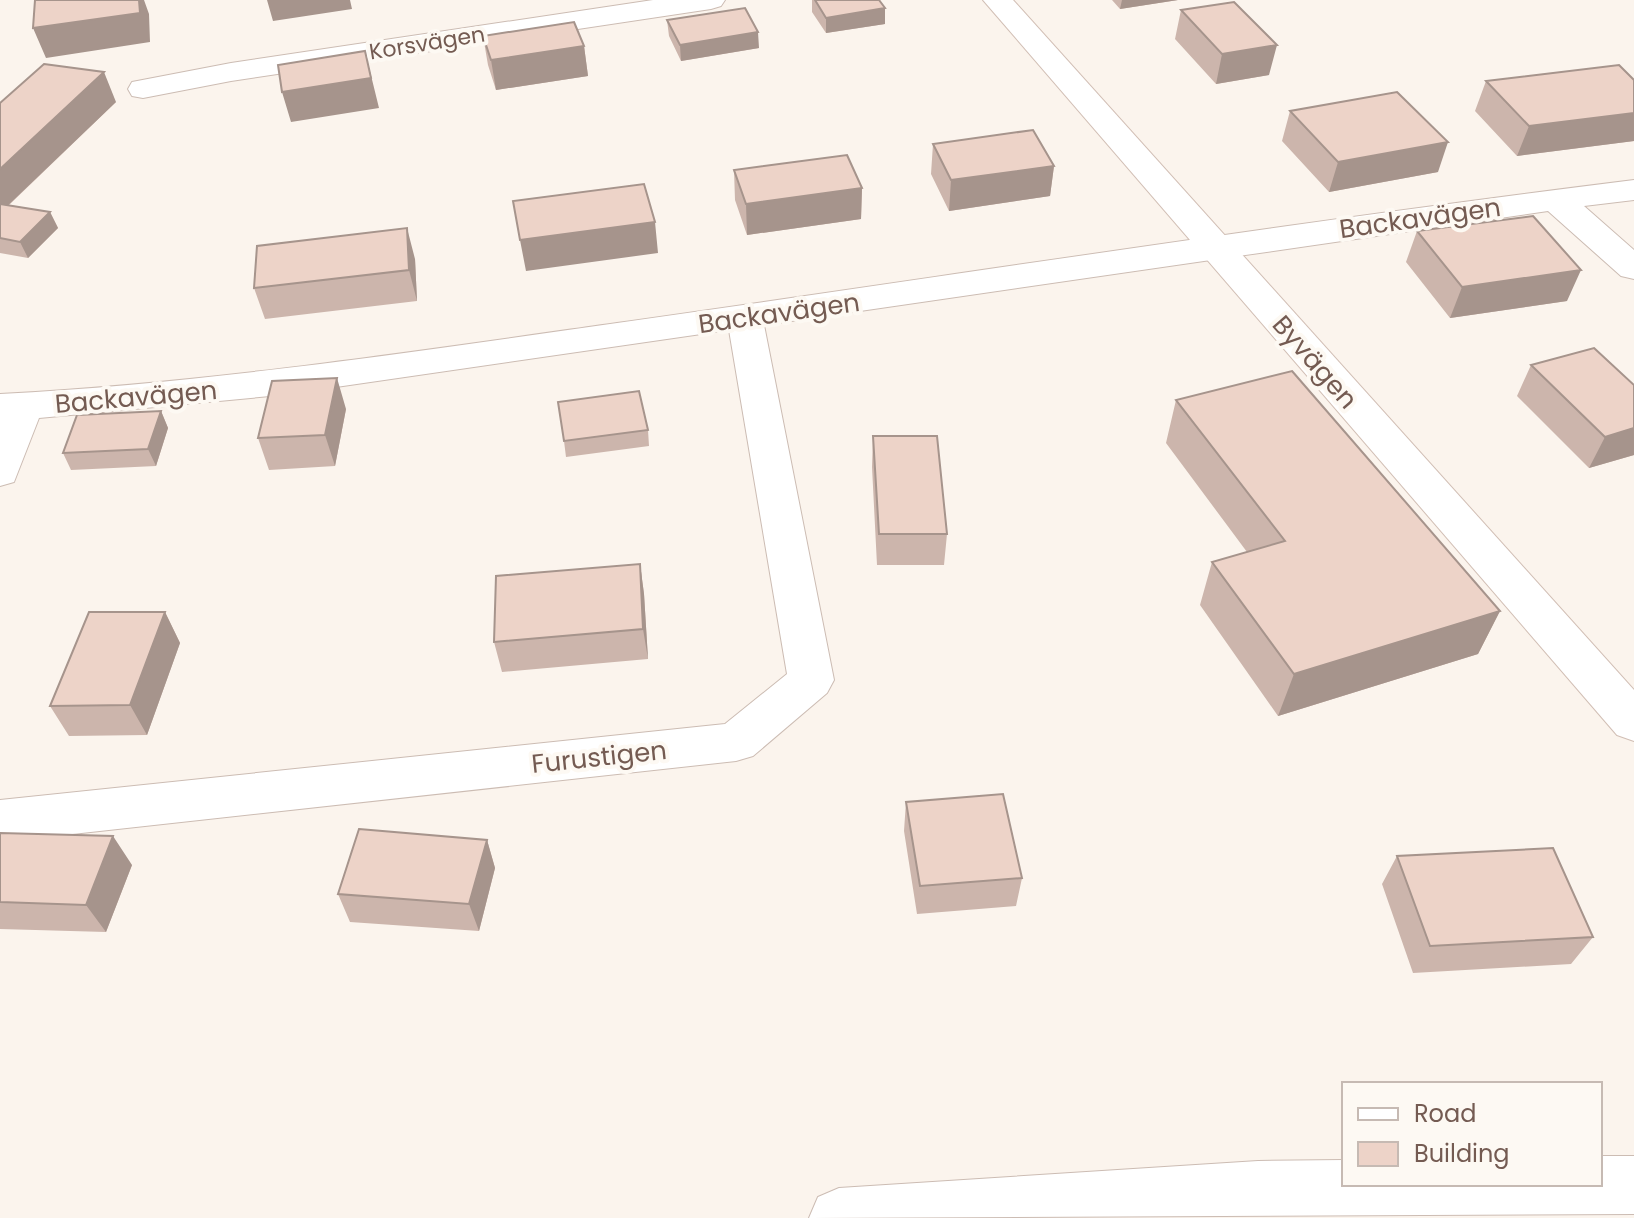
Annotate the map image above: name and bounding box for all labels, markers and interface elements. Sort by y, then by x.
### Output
street label: Korsvägen [367,19,487,67]
street label: Backavägen [1337,189,1503,247]
street label: Backavägen [696,284,862,342]
street label: Byvägen [1264,308,1366,416]
street label: Backavägen [53,372,219,422]
street label: Furustigen [530,732,668,782]
legend [1342,1082,1602,1186]
text: Road [1414,1097,1476,1130]
text: Building [1414,1137,1510,1170]

